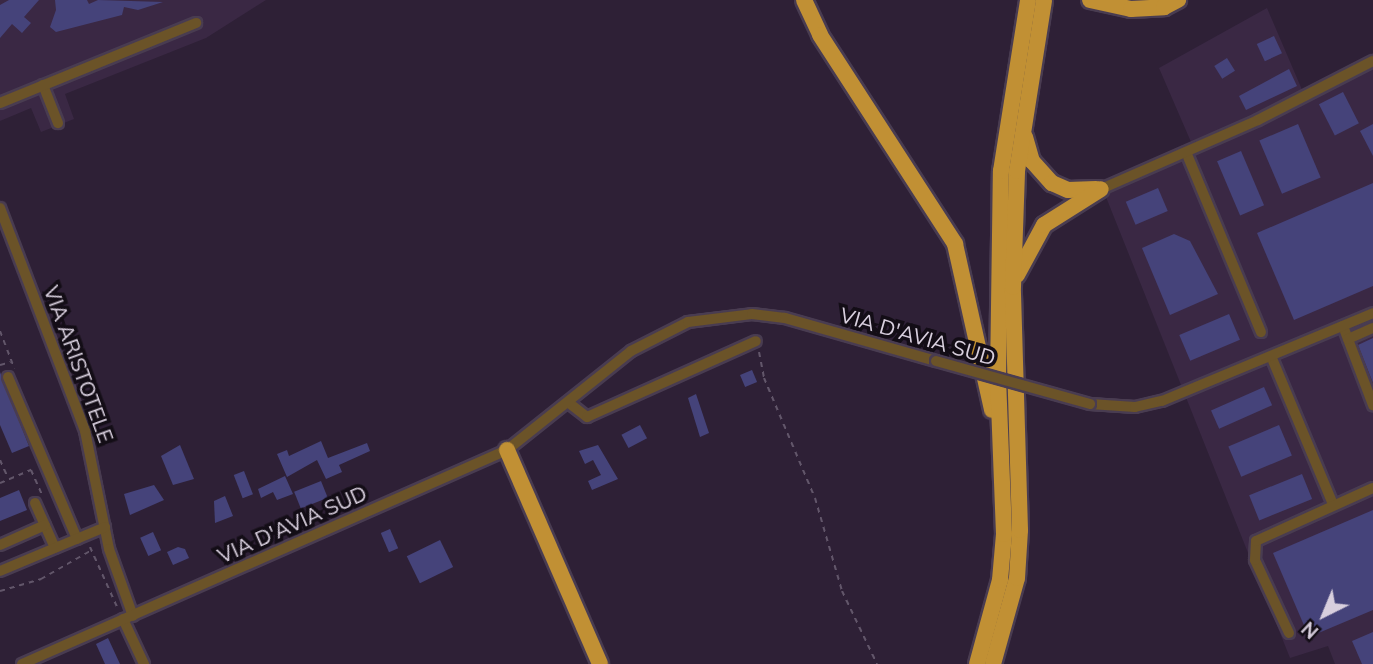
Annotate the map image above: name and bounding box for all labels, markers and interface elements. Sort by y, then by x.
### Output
street label: VIA ARISTOTELE [39,282,119,446]
street label: VIA D'AVIA SUD [837,302,999,370]
street label: VIA D'AVIA SUD [213,480,371,568]
north arrow [1289,580,1359,650]
text: N [1296,617,1323,644]

